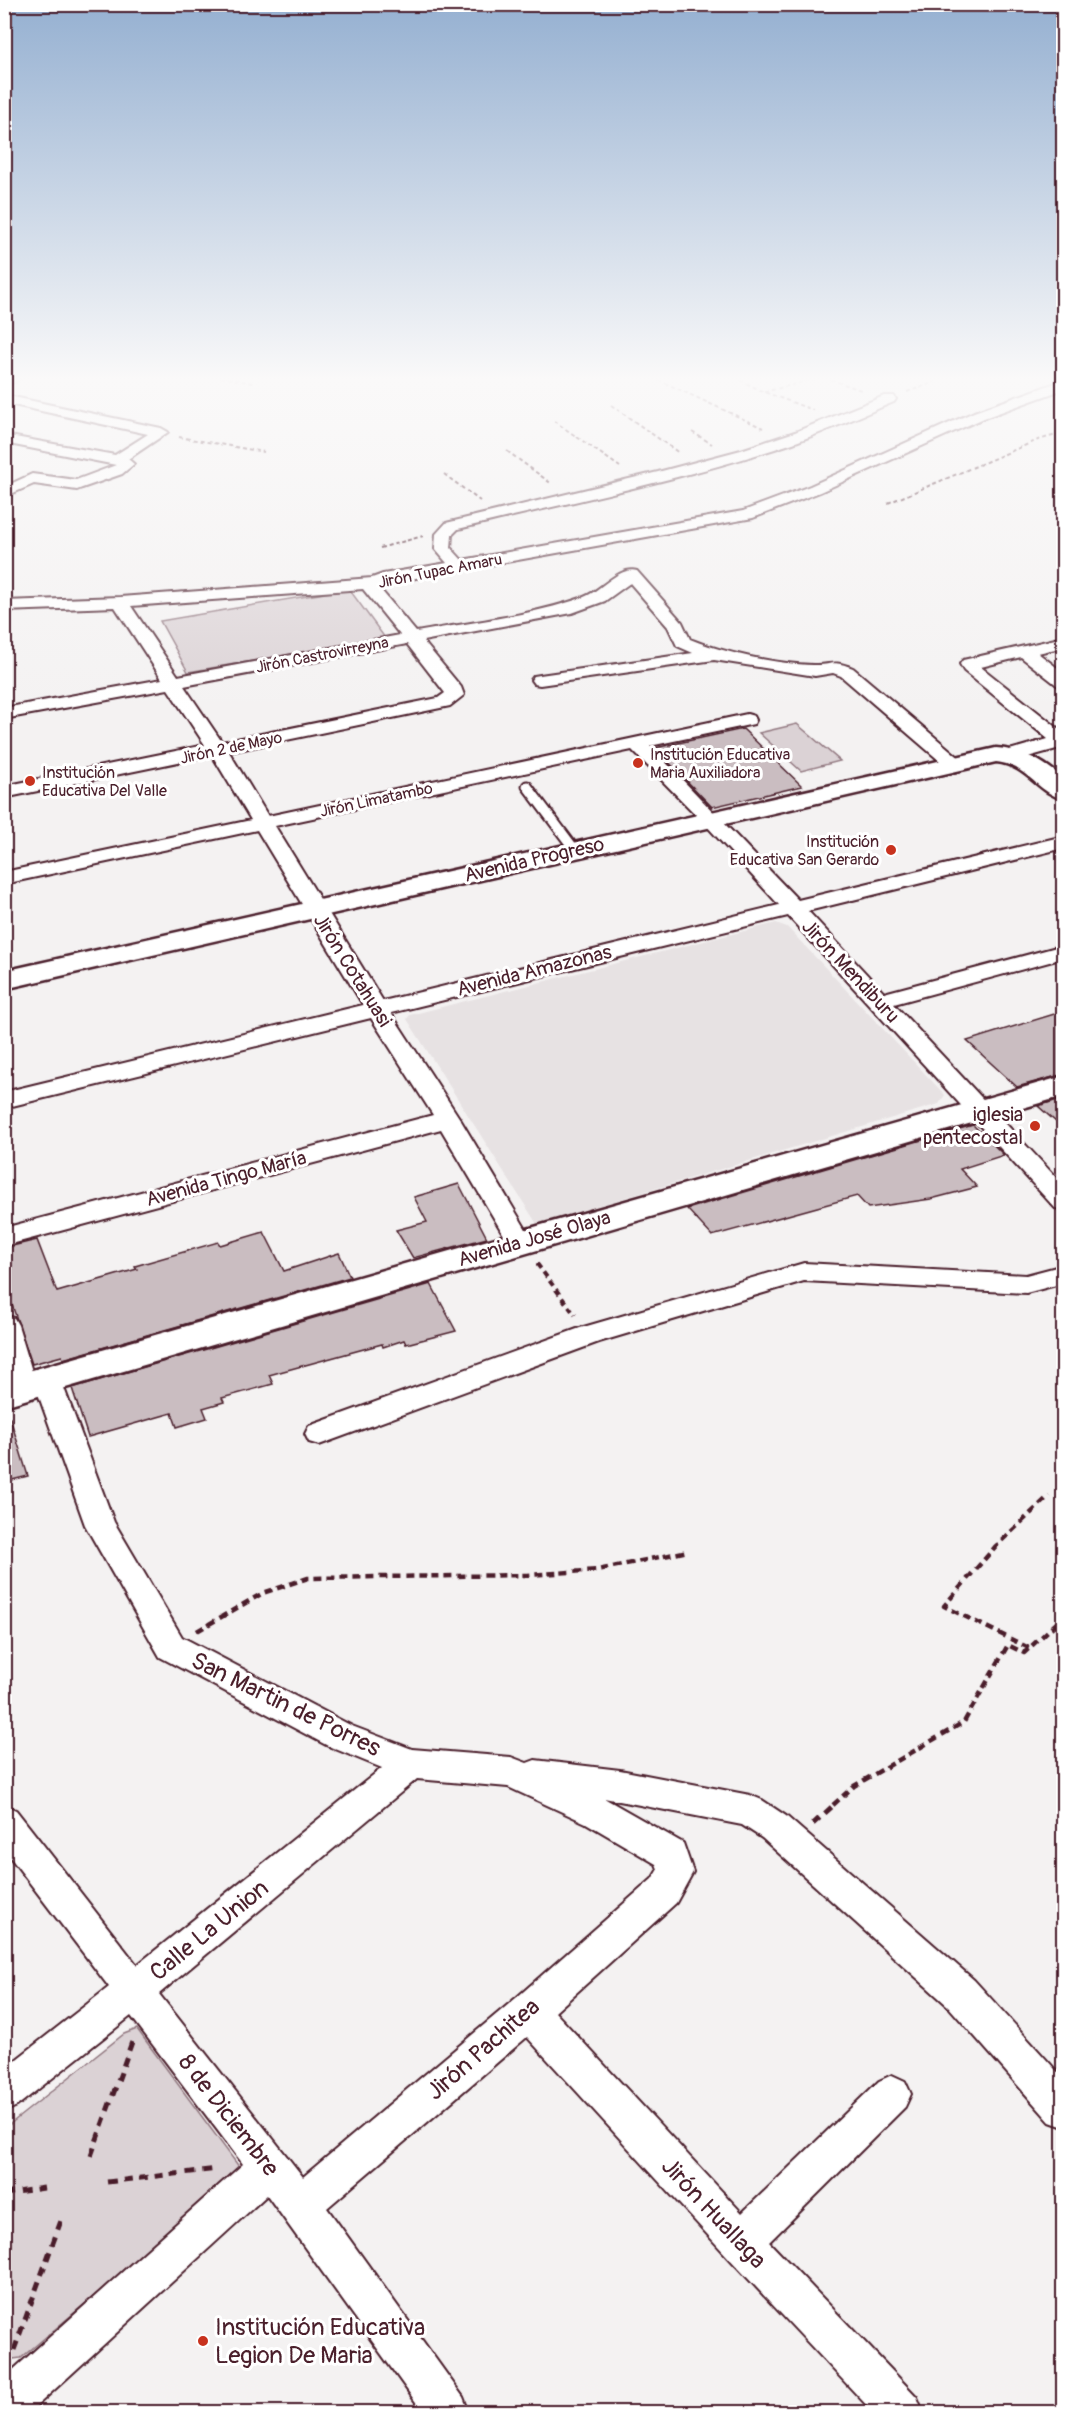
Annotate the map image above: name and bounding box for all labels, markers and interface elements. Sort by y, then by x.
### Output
street label: Jirón Tupac Amaru [376,549,504,593]
street label: Jirón Castrovirreyna [254,632,390,678]
street label: Jirón 2 de Mayo [178,727,284,769]
place label: Institución Educativa Maria Auxiliadora [650,745,790,783]
marker: Institución Educativa Maria Auxiliadora [631,756,645,770]
place label: Institución Educativa Del Valle [42,763,167,801]
marker: Institución Educativa Del Valle [23,774,37,788]
street label: Jirón Limatambo [318,778,435,822]
street label: Avenida Progreso [462,831,607,888]
place label: Institución Educativa San Gerardo [730,832,879,870]
marker: Institución Educativa San Gerardo [884,843,898,857]
street label: Jirón Cotahuasi [308,909,397,1031]
street label: Jirón Mendiburu [796,914,905,1028]
street label: Avenida Amazonas [454,939,614,1002]
place label: iglesia pentecostal [923,1102,1023,1150]
marker: iglesia pentecostal [1028,1119,1042,1133]
street label: Avenida Tingo María [143,1145,309,1212]
street label: Avenida José Olaya [455,1205,613,1272]
street label: San Martin de Porres [186,1646,385,1763]
street label: Calle La Union [144,1874,275,1987]
street label: Jirón Pachitea [421,1992,546,2106]
street label: 8 de Diciembre [172,2049,285,2182]
street label: Jirón Huallaga [655,2152,772,2275]
place label: Institución Educativa Legion De Maria [215,2313,425,2370]
marker: Institución Educativa Legion De Maria [196,2334,210,2348]

